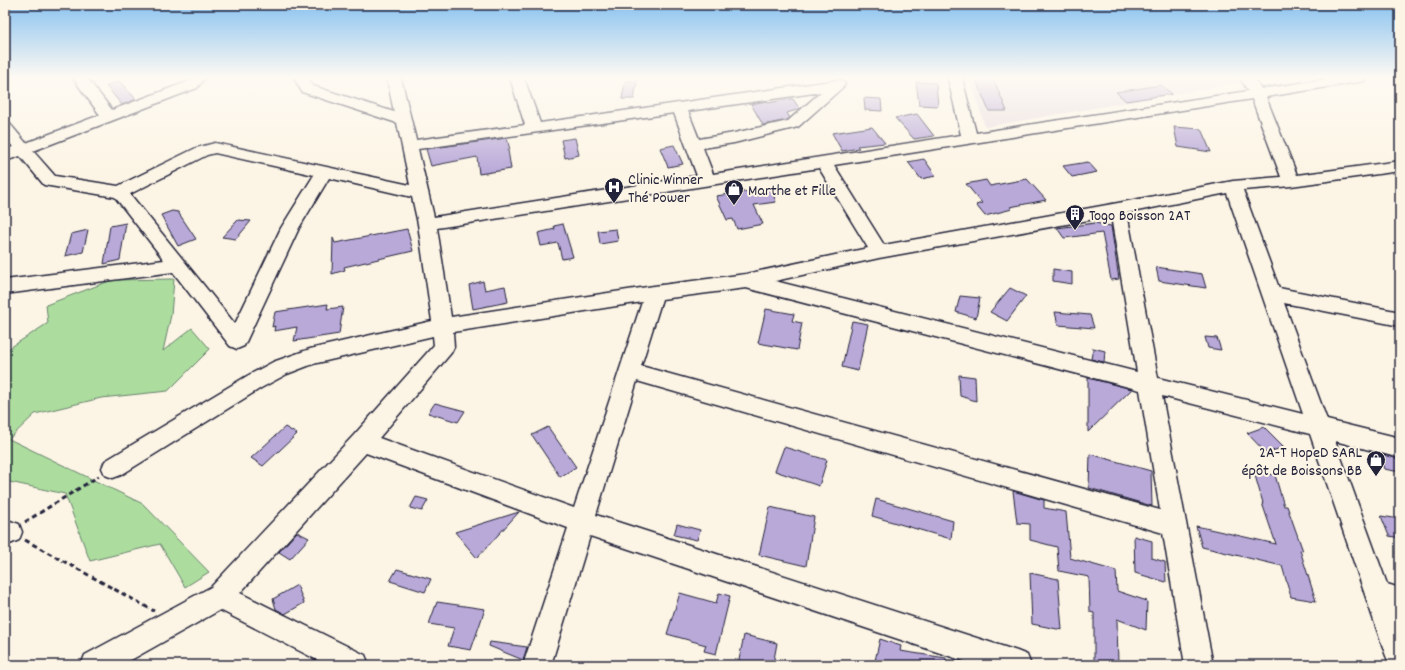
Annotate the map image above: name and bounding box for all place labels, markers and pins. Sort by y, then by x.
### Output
place label: Clinic Winner Thé Power [628,169,703,210]
hospital icon: Clinic Winner Thé Power [603,176,625,204]
shop icon: Marthe et Fille [723,178,745,206]
place label: Marthe et Fille [748,180,836,203]
building icon: Togo Boisson 2AT [1064,203,1086,231]
place label: Togo Boisson 2AT [1089,205,1191,228]
place label: 2A-T HopeD SARL épôt de Boissons BB [1242,442,1362,483]
shop icon: 2A-T HopeD SARL épôt de Boissons BB [1365,449,1387,477]

